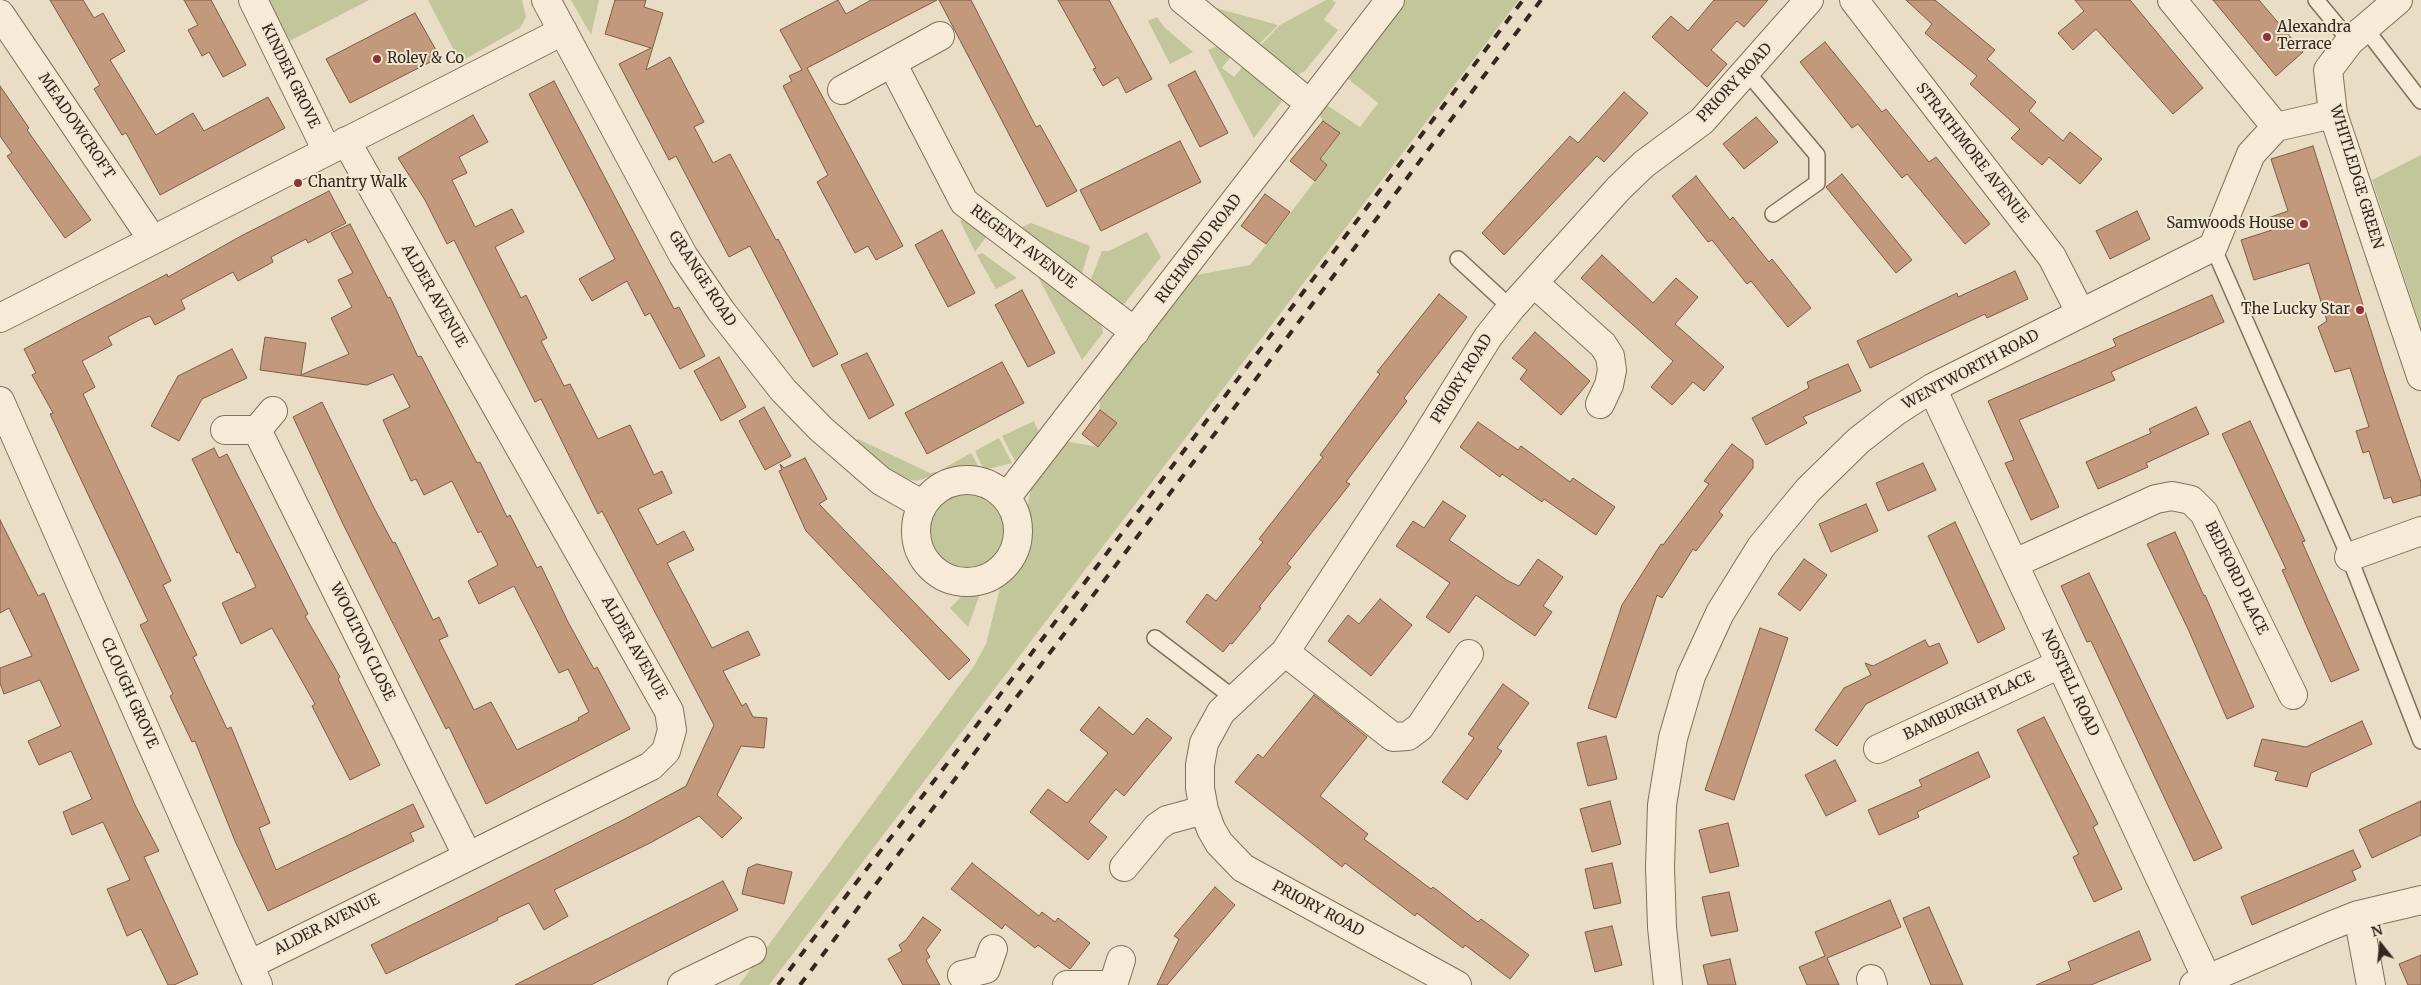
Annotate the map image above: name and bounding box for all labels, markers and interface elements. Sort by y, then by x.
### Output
place label: Alexandra Terrace [2277,19,2351,54]
street label: KINDER GROVE [257,21,323,131]
marker: Alexandra Terrace [2261,31,2273,43]
street label: PRIORY ROAD [1694,40,1776,126]
place label: Roley & Co [387,50,464,68]
marker: Roley & Co [371,53,383,65]
street label: MEADOWCROFT [34,70,118,182]
street label: STRATHMORE AVENUE [1912,79,2032,227]
street label: WHITLEDGE GREEN [2326,103,2386,251]
place label: Chantry Walk [308,174,407,192]
marker: Chantry Walk [292,177,304,189]
street label: RICHMOND ROAD [1152,191,1246,307]
street label: REGENT AVENUE [967,201,1079,293]
place label: Samwoods House [2166,215,2294,233]
marker: Samwoods House [2298,218,2310,230]
street label: GRANGE ROAD [664,228,740,330]
street label: ALDER AVENUE [397,241,471,351]
place label: The Lucky Star [2241,301,2350,319]
marker: The Lucky Star [2354,304,2366,316]
street label: WENTWORTH ROAD [1900,326,2042,414]
street label: PRIORY ROAD [1428,331,1496,427]
street label: BEDFORD PLACE [2201,518,2271,638]
street label: WOOLTON CLOSE [326,580,398,704]
street label: ALDER AVENUE [597,593,671,703]
street label: NOSTELL ROAD [2037,627,2103,739]
street label: CLOUGH GROVE [97,635,161,751]
street label: BAMBURGH PLACE [1901,668,2037,744]
street label: PRIORY ROAD [1269,877,1367,941]
street label: ALDER AVENUE [271,891,383,959]
north arrow [2356,920,2406,970]
text: N [2369,920,2385,941]

